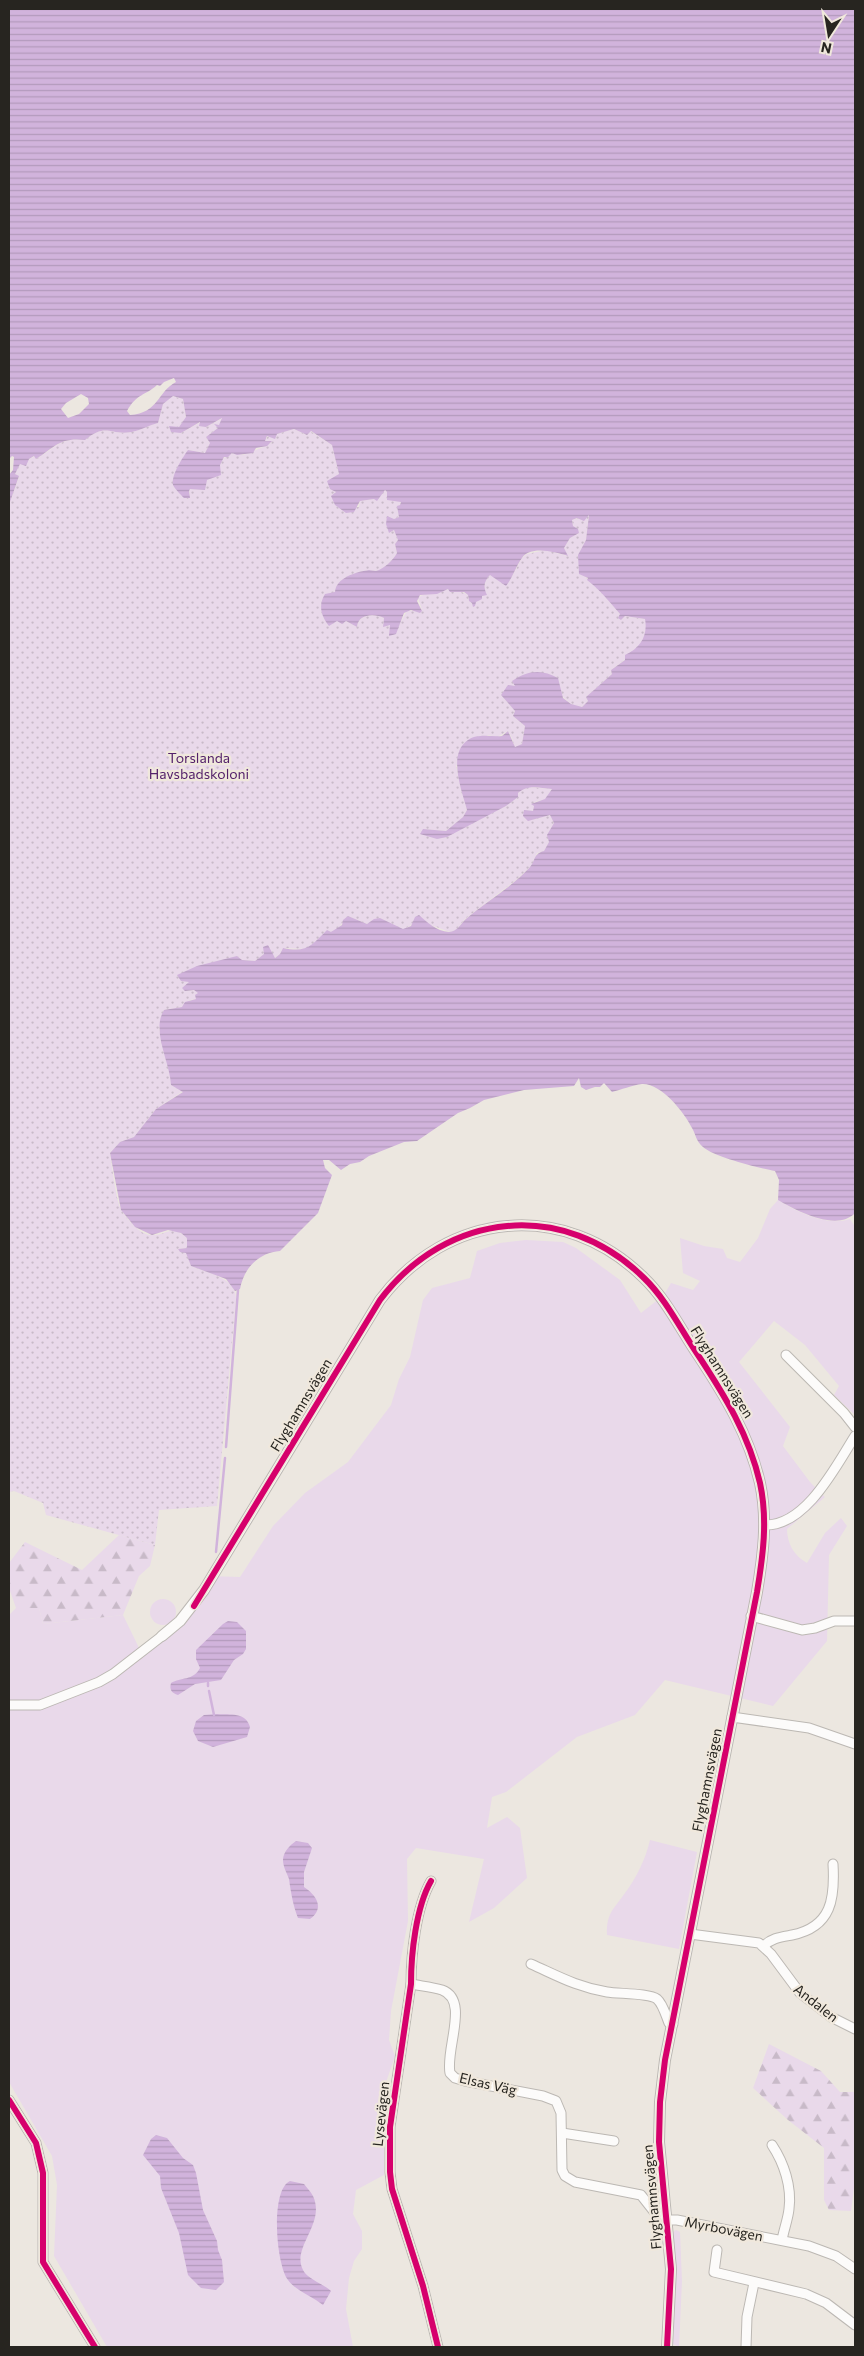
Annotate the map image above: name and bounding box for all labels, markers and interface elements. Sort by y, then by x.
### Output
north arrow [804,10,854,60]
text: N [819,39,833,58]
park label: Torslanda Havsbadskoloni [149,749,249,782]
street label: Flyghamnsvägen [687,1323,758,1421]
street label: Flyghamnsvägen [266,1355,335,1454]
street label: Flyghamnsvägen [688,1727,725,1833]
street label: Andalen [791,1980,842,2025]
street label: Elsas Väg [458,2069,519,2098]
street label: Lysevägen [369,2080,392,2147]
street label: Flyghamnsvägen [638,2144,665,2250]
street label: Myrbovägen [684,2213,765,2244]

